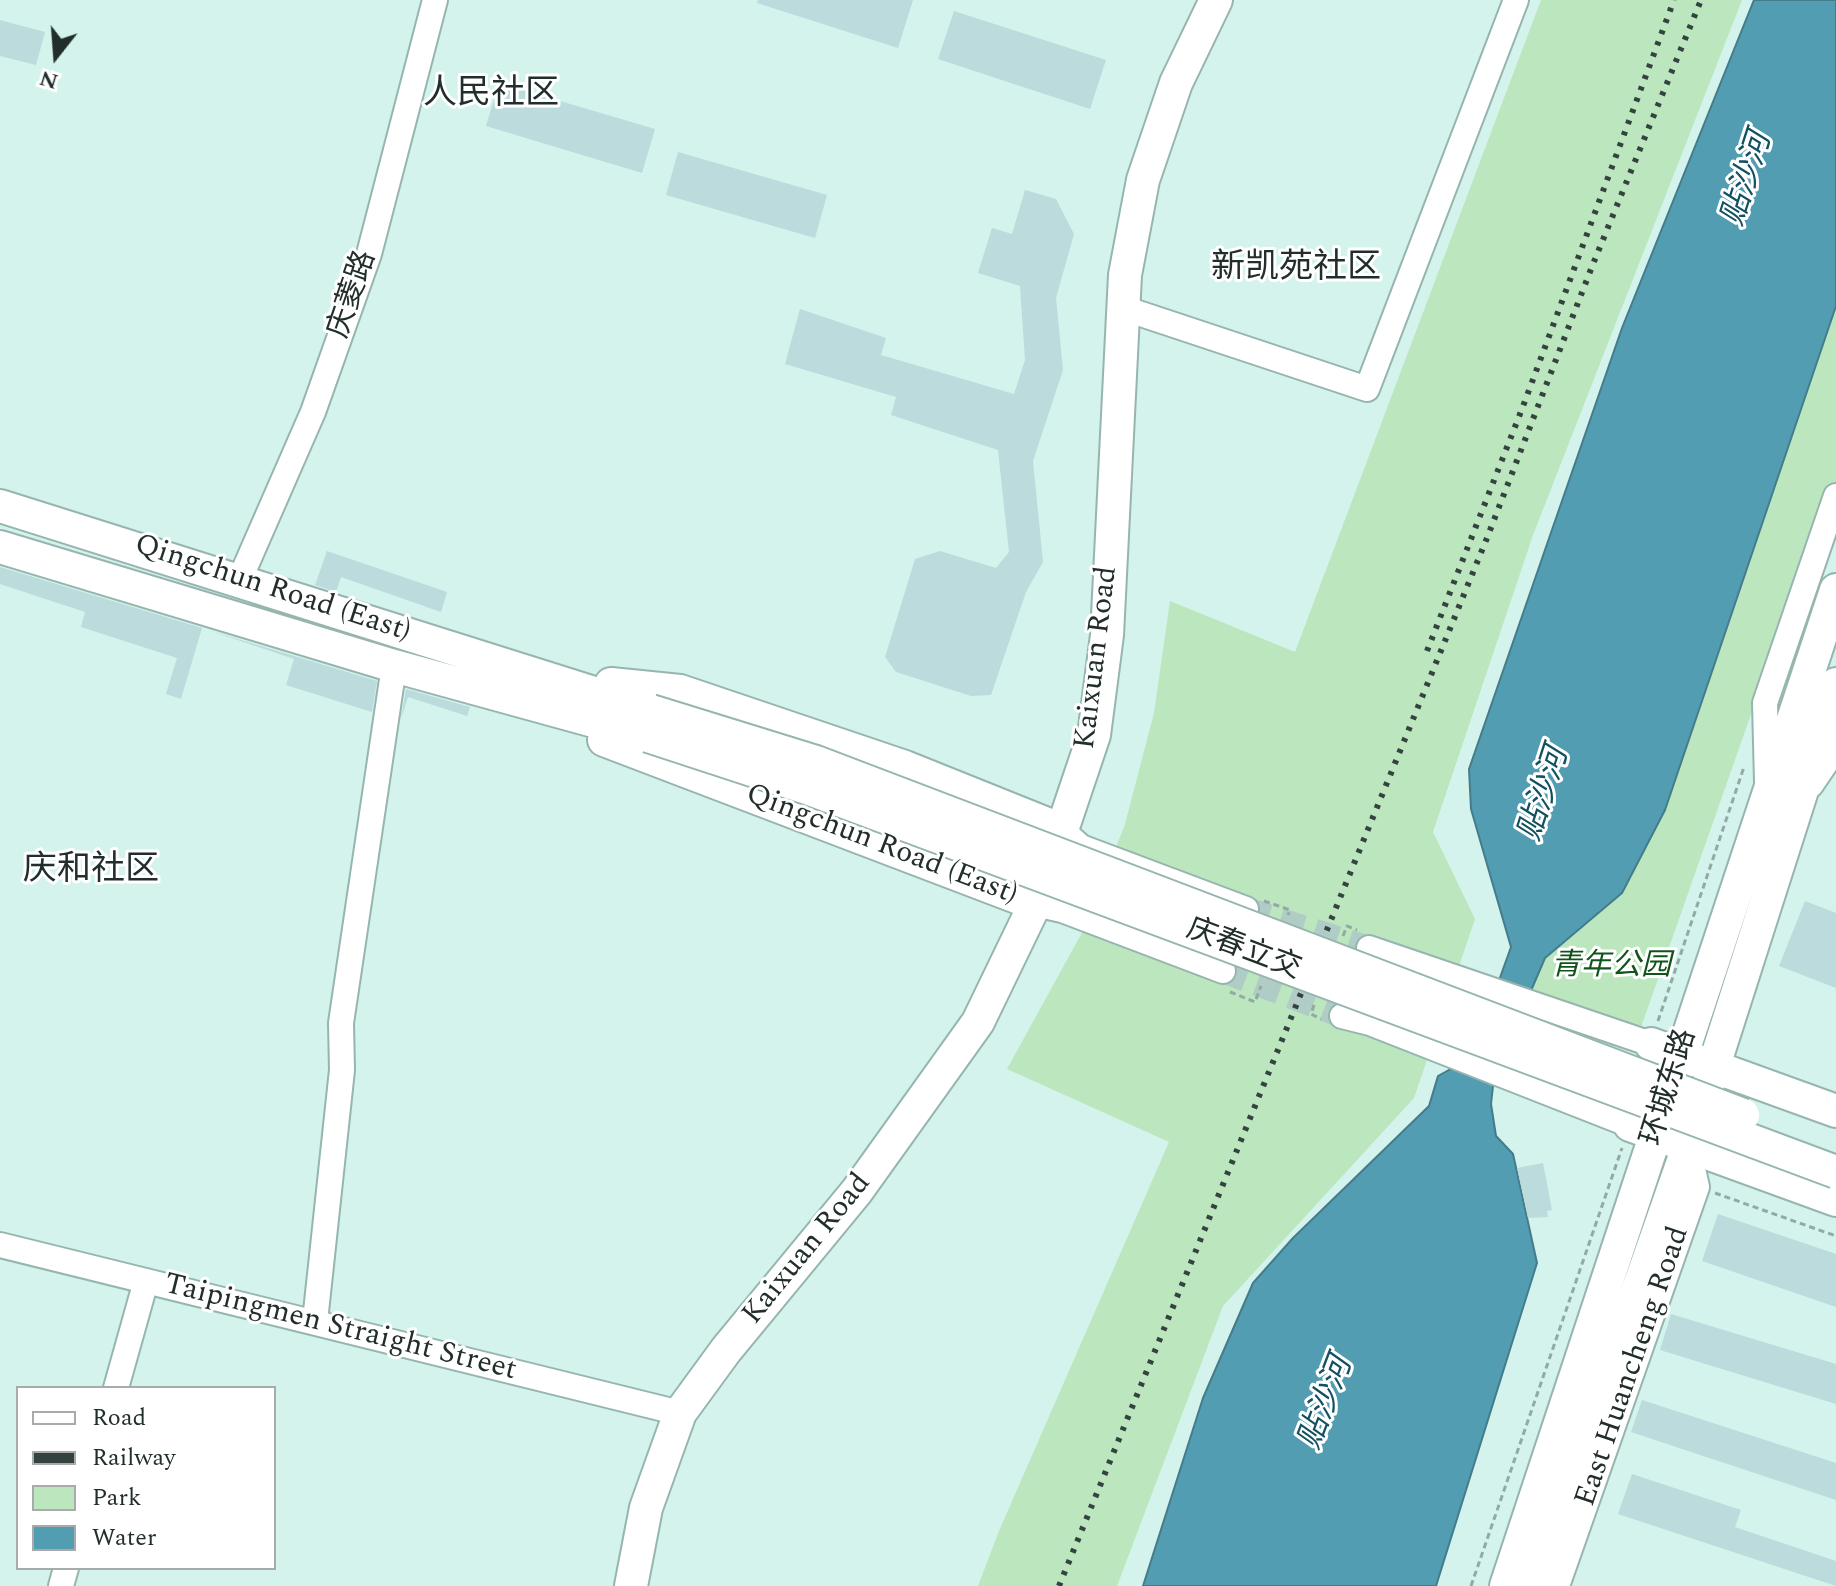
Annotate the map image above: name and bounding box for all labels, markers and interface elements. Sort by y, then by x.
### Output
north arrow [16,16,96,96]
text: N [35,61,62,98]
district label: 人民社区 [423,76,559,116]
water label: 贴沙河 [1716,128,1782,232]
street label: 庆菱路 [322,247,386,343]
district label: 新凯苑社区 [1211,250,1381,290]
street label: Qingchun Road (East) [130,528,414,652]
street label: Kaixuan Road [1069,564,1127,752]
water label: 贴沙河 [1513,743,1579,847]
street label: Qingchun Road (East) [740,778,1022,914]
district label: 庆和社区 [23,852,159,892]
street label: 庆春立交 [1181,913,1305,989]
park label: 青年公园 [1551,950,1671,986]
street label: 环城东路 [1636,1025,1706,1151]
street label: Kaixuan Road [736,1167,880,1333]
street label: East Huancheng Road [1569,1222,1699,1512]
street label: Taipingmen Straight Street [160,1268,520,1390]
water label: 贴沙河 [1293,1352,1363,1456]
legend [16,1386,276,1570]
text: Road [92,1400,146,1436]
text: Railway [92,1440,176,1476]
text: Park [92,1480,142,1516]
text: Water [92,1520,156,1556]

